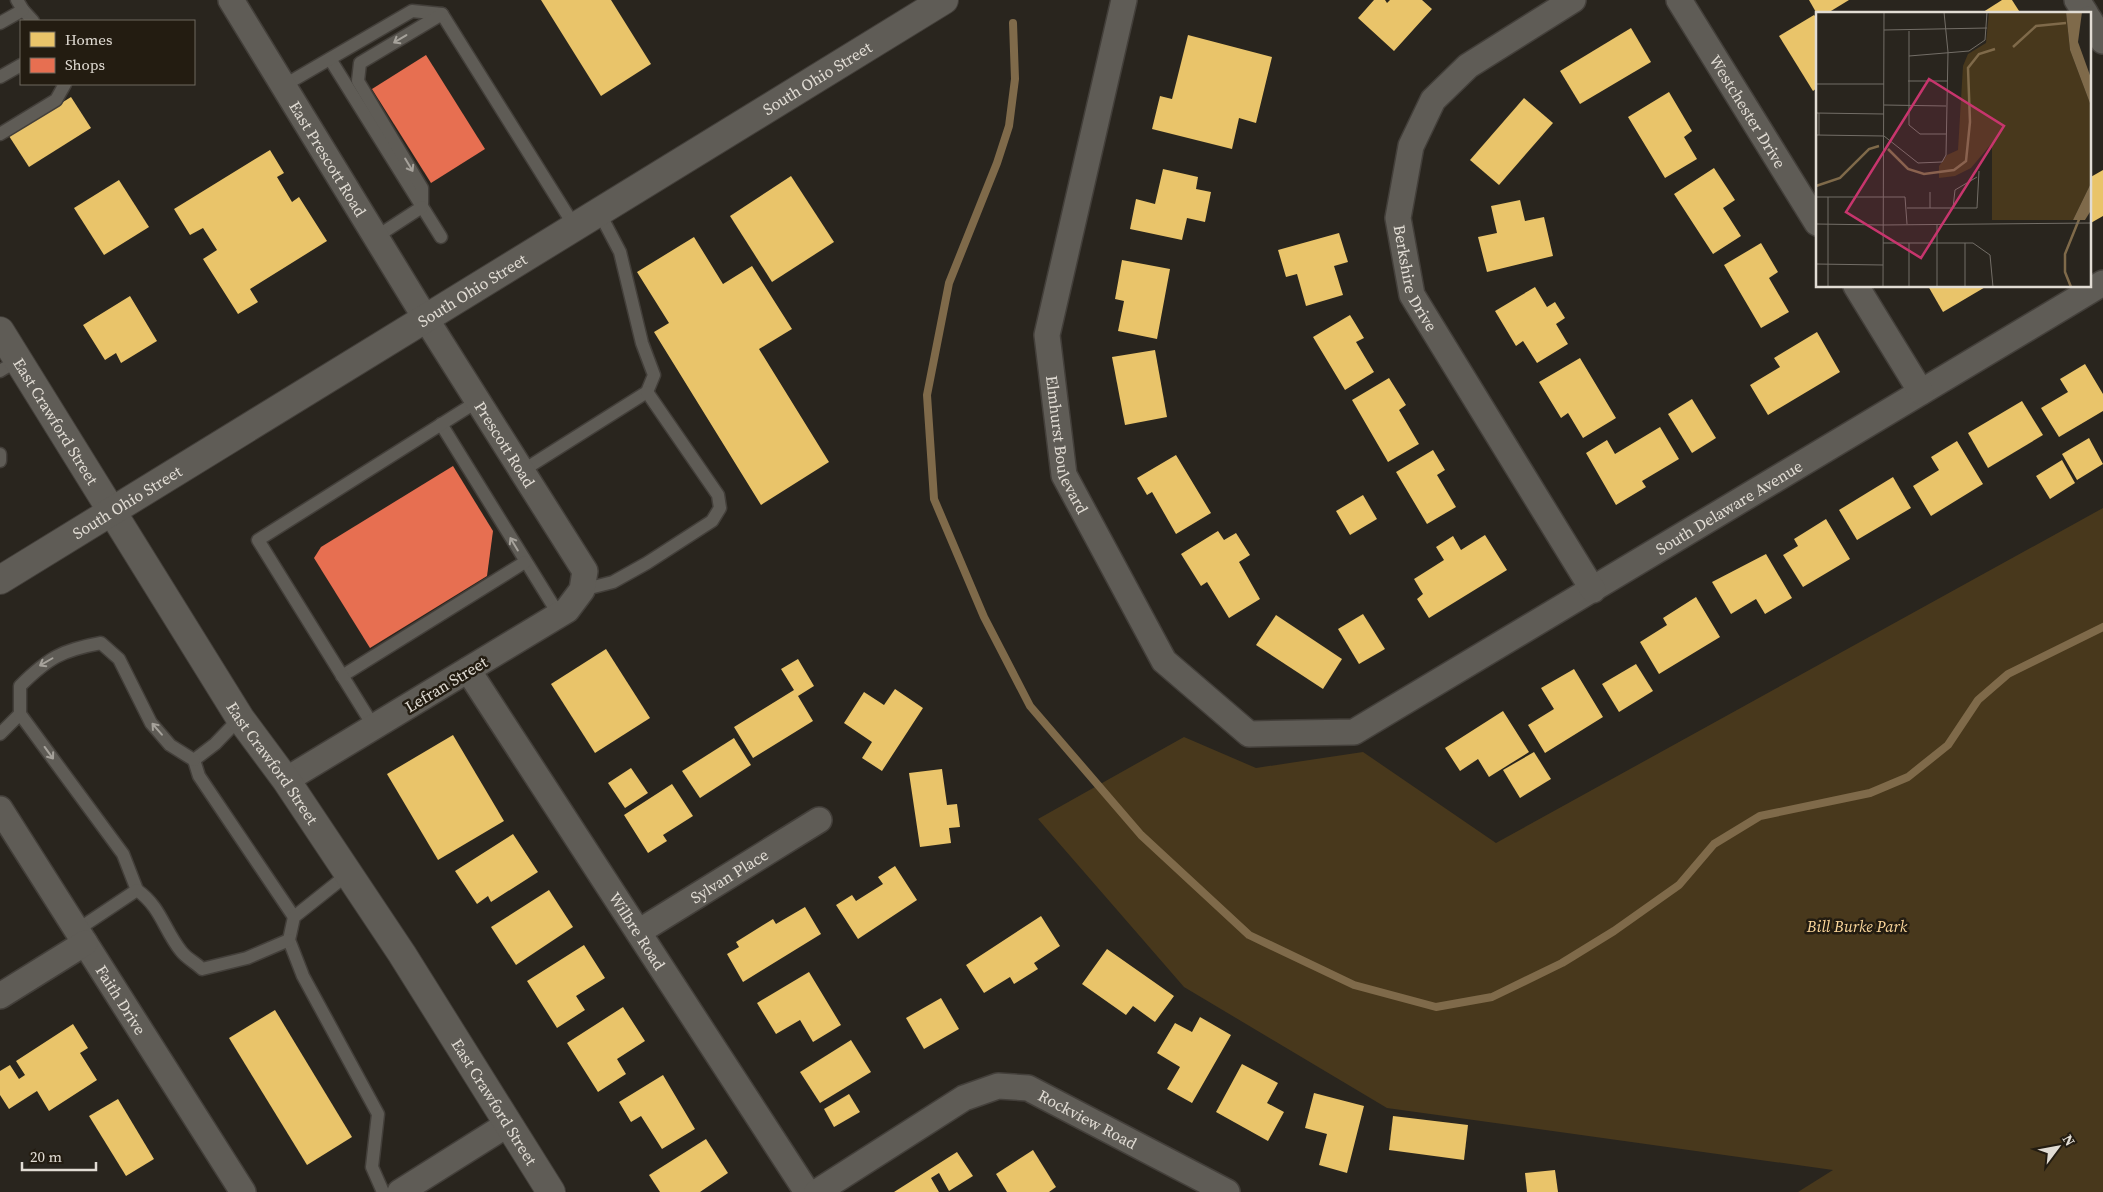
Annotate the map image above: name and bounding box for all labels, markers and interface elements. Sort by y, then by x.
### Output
inset map [1816,12,2090,288]
legend [20,20,195,85]
text: Homes [65,29,112,50]
one-way arrow [393,35,407,45]
street label: South Ohio Street [758,36,877,120]
street label: Westchester Drive [1705,51,1791,172]
text: Shops [65,54,105,75]
street label: East Prescott Road [284,97,372,221]
one-way arrow [404,158,414,172]
street label: Berkshire Drive [1388,223,1443,335]
street label: South Ohio Street [413,248,531,332]
street label: East Crawford Street [8,353,104,489]
street label: Elmhurst Boulevard [1041,374,1094,518]
street label: Prescott Road [470,397,540,492]
street label: South Delaware Avenue [1651,455,1806,560]
street label: South Ohio Street [68,460,186,544]
one-way arrow [509,538,519,552]
street label: Lefran Street [401,650,492,717]
one-way arrow [40,658,54,668]
street label: East Crawford Street [222,698,324,829]
one-way arrow [151,723,162,736]
one-way arrow [43,746,54,759]
street label: Sylvan Place [686,843,772,908]
street label: Wilbre Road [604,888,671,974]
park label: Bill Burke Park [1806,915,1908,937]
street label: Faith Drive [91,961,151,1039]
street label: East Crawford Street [447,1034,543,1170]
street label: Rockview Road [1034,1084,1141,1154]
north arrow [2033,1122,2083,1172]
text: N [2058,1130,2080,1150]
scale bar [22,1140,96,1172]
text: 20 m [30,1146,62,1167]

